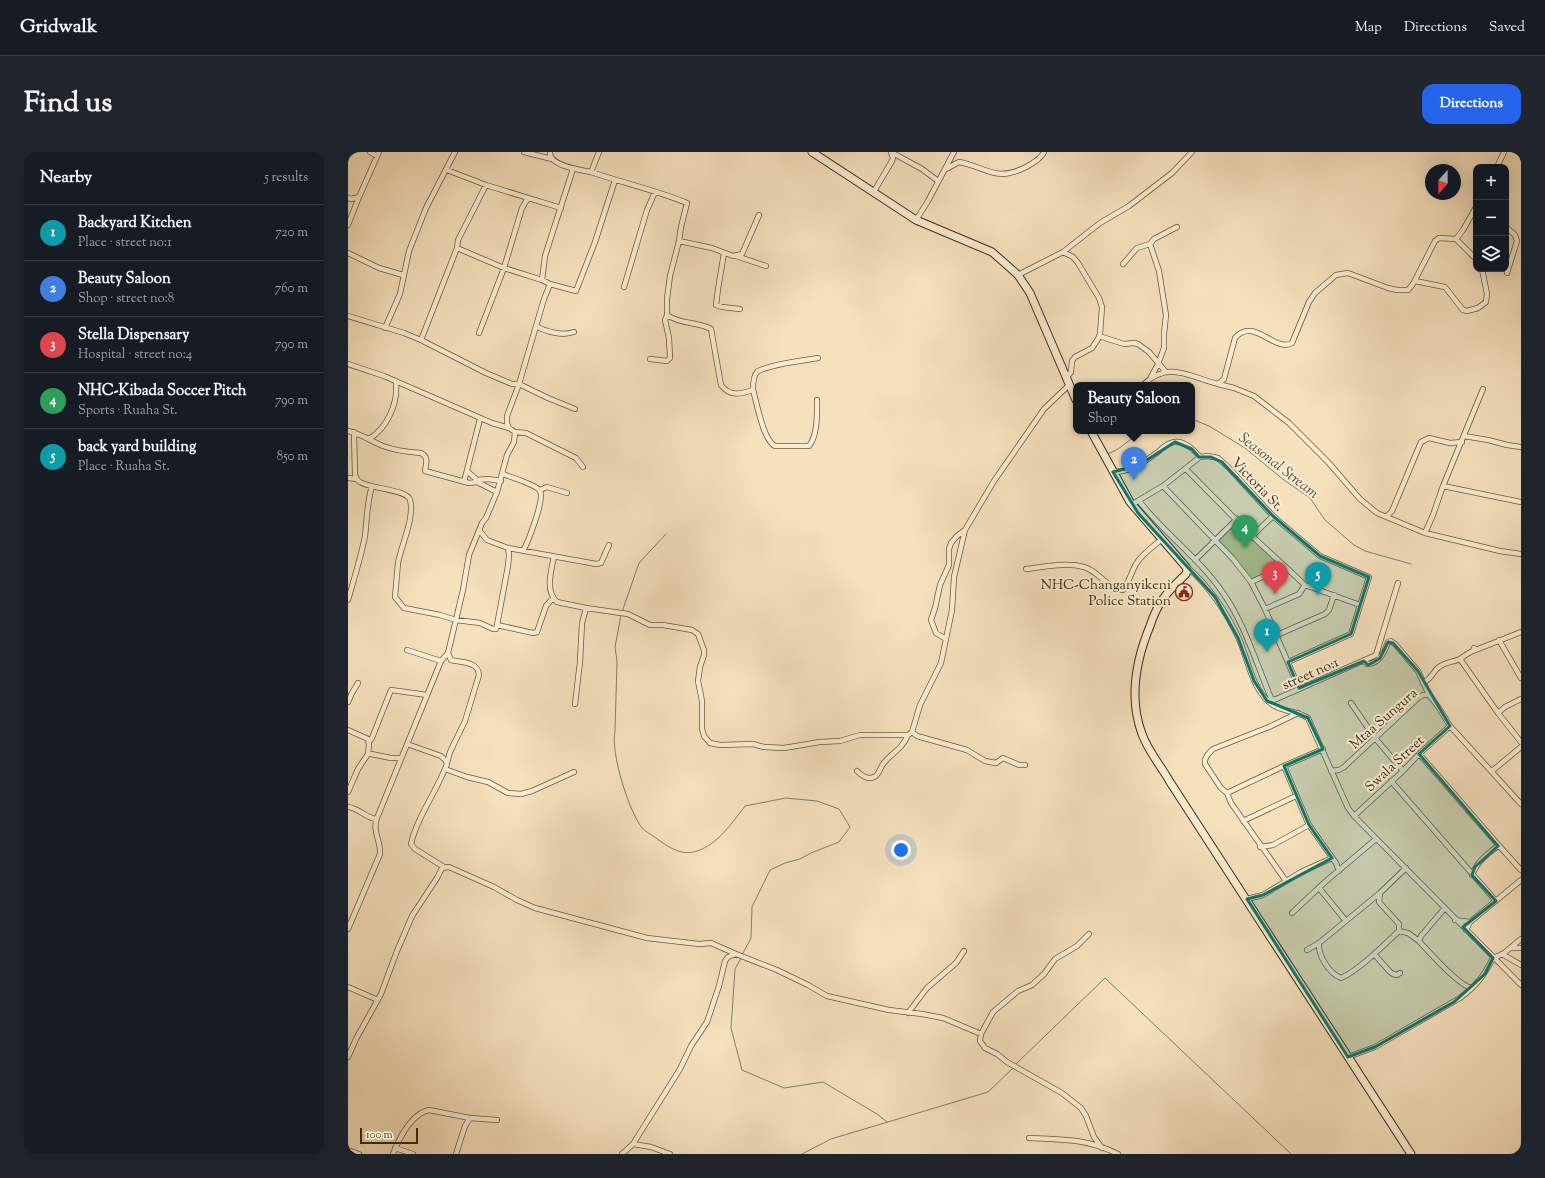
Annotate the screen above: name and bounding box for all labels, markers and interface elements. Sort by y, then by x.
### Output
text: Gridwalk [20,14,97,41]
text: Map [1355,18,1382,38]
text: Directions [1404,18,1467,38]
text: Saved [1489,18,1525,38]
text: Find us [24,84,112,124]
button: Directions [1422,84,1521,124]
north arrow [1425,164,1461,200]
map controls [1473,164,1509,272]
button: + [1473,164,1509,200]
text: Nearby [40,166,92,190]
text: 5 results [264,169,308,187]
button: − [1473,200,1509,236]
text: Backyard Kitchen [78,213,192,234]
text: 1 [51,224,55,242]
text: 720 m [275,224,308,242]
text: Place · street no:1 [78,234,172,252]
button: layers [1473,236,1509,272]
text: Beauty Saloon [78,269,171,290]
text: 2 [50,280,56,298]
text: 760 m [275,280,308,298]
text: Shop · street no:8 [78,290,174,308]
text: Stella Dispensary [78,325,189,346]
text: 3 [50,336,56,354]
text: 790 m [275,336,308,354]
text: Hospital · street no:4 [78,346,192,364]
text: NHC-Kibada Soccer Pitch [78,381,247,402]
popup [1073,382,1195,434]
text: Beauty Saloon [1088,389,1180,410]
text: 4 [50,392,56,410]
text: 790 m [275,392,308,410]
text: Sports · Ruaha St. [78,402,178,420]
text: Shop [1088,410,1117,428]
water label: Seasonal Stream [1234,428,1323,505]
text: back yard building [78,437,196,458]
pin: 2 [1121,447,1147,480]
text: 5 [51,448,55,466]
text: 850 m [277,448,308,466]
street label: Victoria St. [1226,454,1288,517]
text: Place · Ruaha St. [78,458,170,476]
pin: 4 [1232,515,1258,548]
pin: 3 [1262,561,1288,594]
pin: 5 [1305,562,1331,595]
place label: NHC-Changanyikeni Police Station [1041,576,1171,612]
public building icon: NHC-Changanyikeni Police Station [1174,582,1194,602]
pin: 1 [1254,619,1280,652]
street label: street no:1 [1279,653,1343,696]
street label: Mtaa Sungura [1346,684,1423,755]
street label: Swala Street [1361,732,1430,797]
your location [891,840,911,860]
scale bar [360,1126,418,1145]
text: 100 m [366,1127,393,1143]

